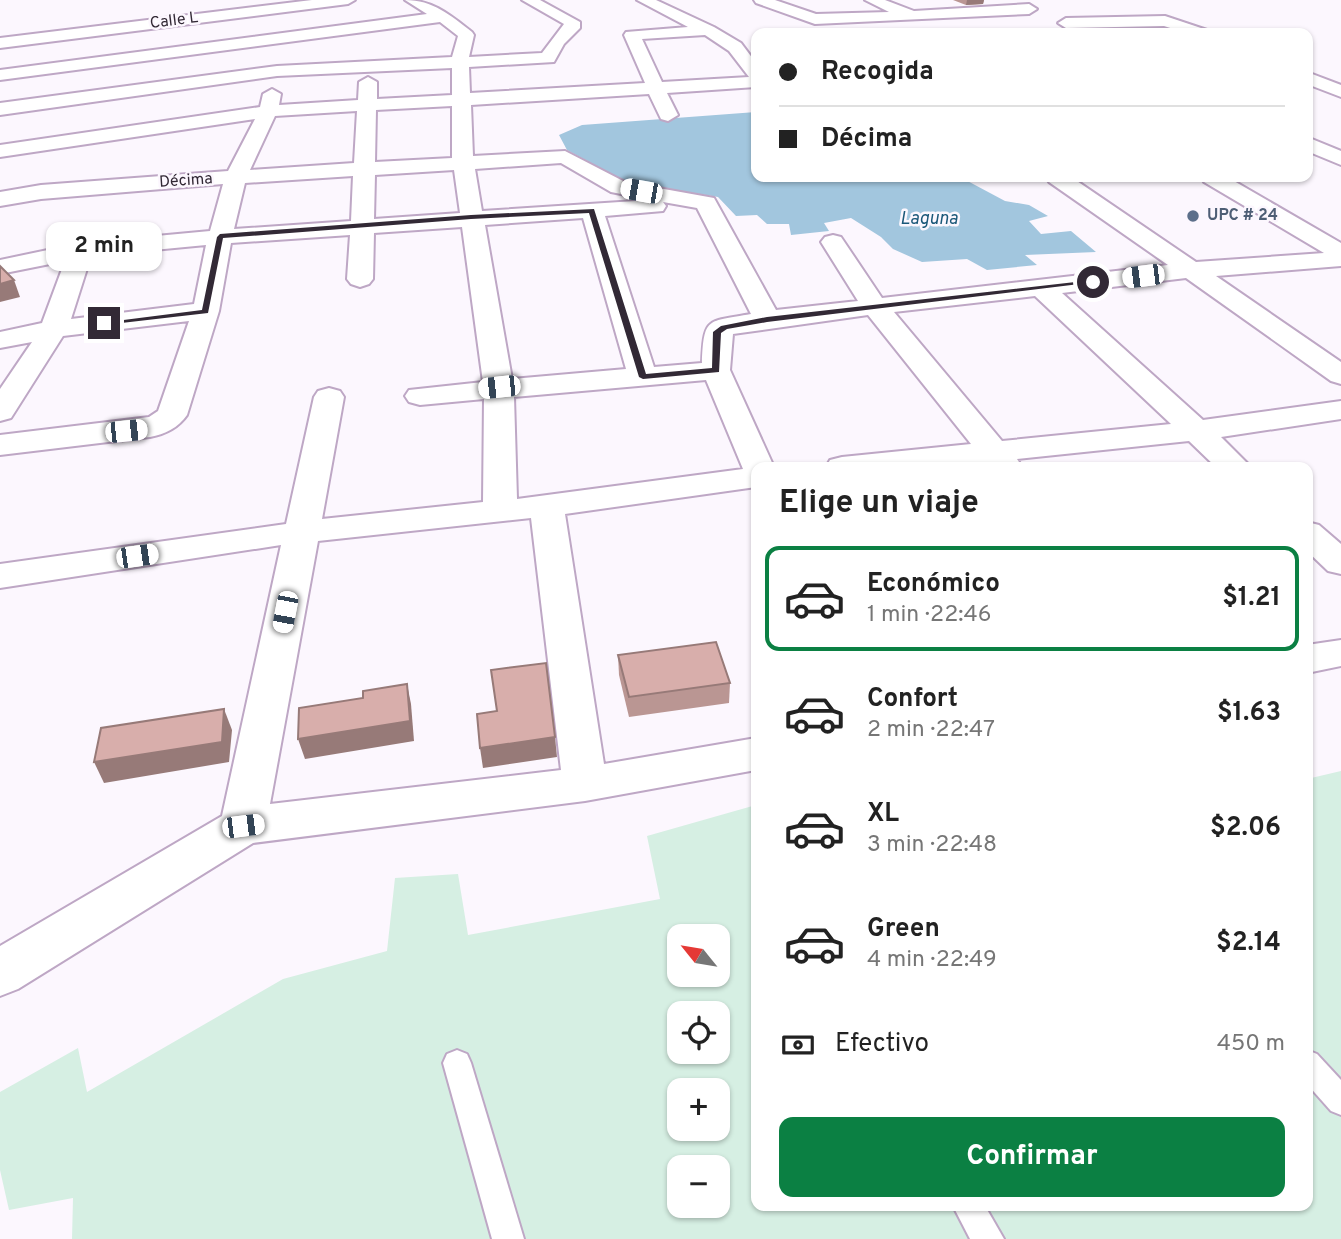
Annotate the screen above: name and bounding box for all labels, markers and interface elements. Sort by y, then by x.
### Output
street label: Calle L [149,8,199,34]
text: Recogida [821,56,934,89]
text: Décima [821,123,912,156]
street label: Décima [159,169,213,193]
car [619,177,664,205]
place label: UPC # 24 [1207,206,1278,226]
water label: Laguna [900,208,959,231]
marker: UPC # 24 [1185,208,1201,224]
callout: 2 min [46,222,162,270]
text: 2 min [74,232,134,261]
car [1121,263,1166,289]
route start [1077,266,1109,298]
route end [88,307,120,339]
car [478,374,521,400]
car [105,418,148,444]
text: Elige un viaje [779,484,979,524]
car [115,543,160,569]
icon: car [783,567,846,630]
text: Económico [867,568,1000,601]
text: $1.21 [1222,582,1281,615]
car [271,589,300,635]
text: 1 min · 22:46 [867,601,991,630]
icon: car [783,682,846,745]
text: Confort [867,683,958,716]
text: $1.63 [1217,697,1281,730]
text: 2 min · 22:47 [867,716,995,745]
icon: car [783,797,846,860]
text: XL [867,798,899,831]
text: $2.06 [1210,812,1281,845]
car [221,813,266,839]
text: 3 min · 22:48 [867,831,997,860]
icon: car [783,912,846,975]
text: Green [867,913,940,946]
north arrow [667,924,730,987]
map controls [667,924,730,1218]
text: $2.14 [1216,927,1281,960]
text: 4 min · 22:49 [867,946,997,975]
button: locate [667,1001,730,1064]
icon: cash [779,1026,817,1064]
text: Efectivo [835,1028,929,1061]
text: 450 m [1217,1030,1285,1059]
button: + [667,1078,730,1141]
button: Confirmar [779,1117,1285,1197]
button: − [667,1155,730,1218]

